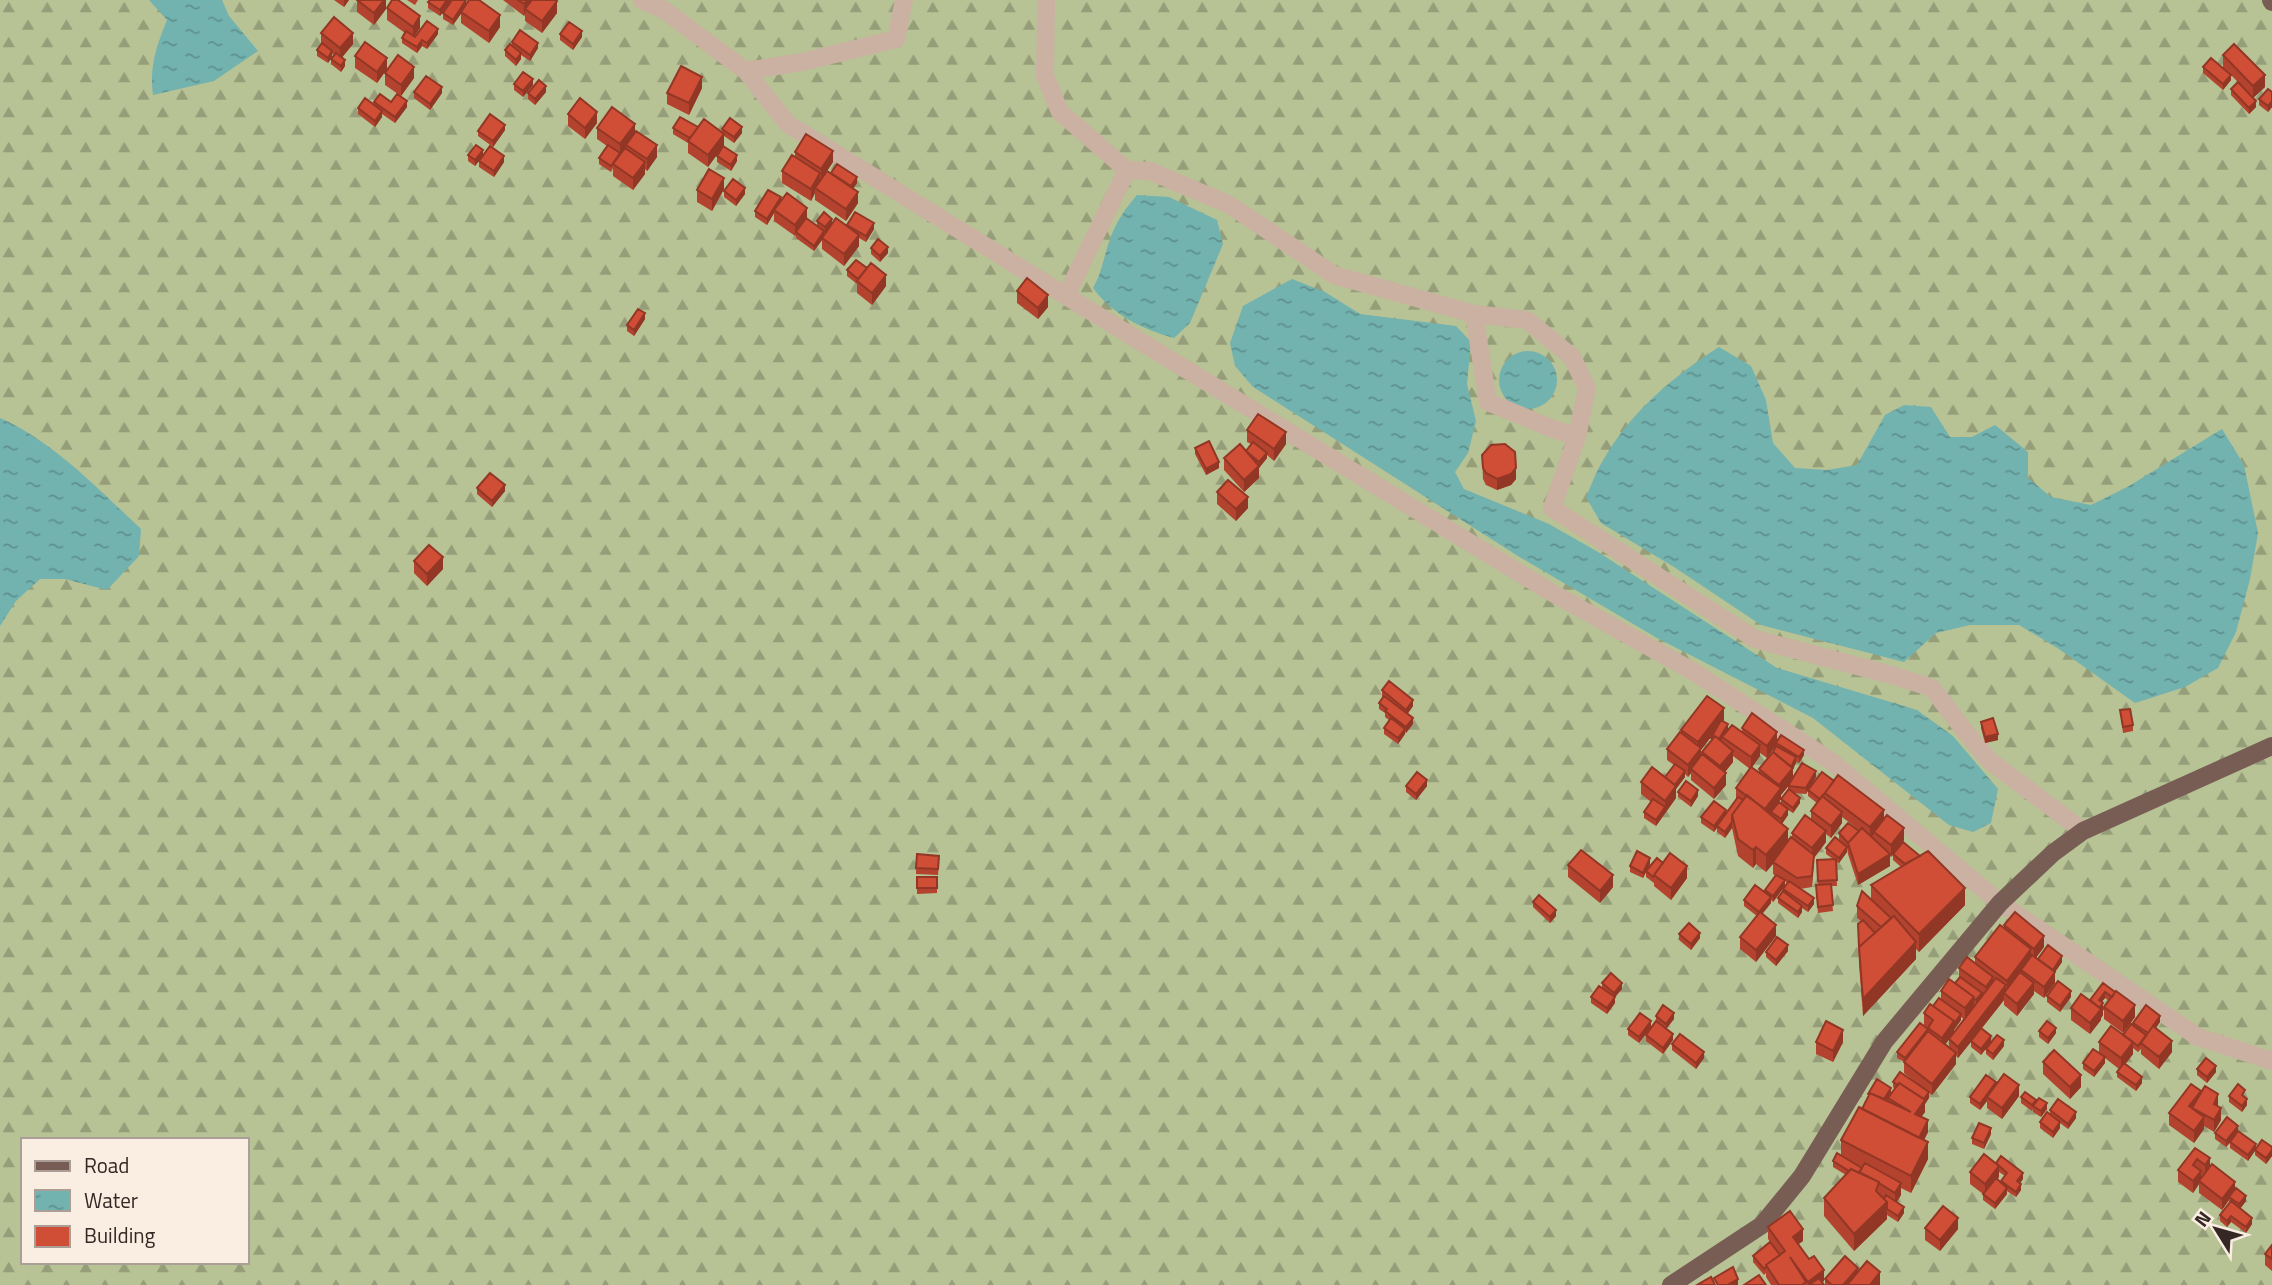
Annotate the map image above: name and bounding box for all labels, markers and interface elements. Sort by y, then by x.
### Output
legend [21,1138,248,1264]
text: Road [84,1149,129,1181]
text: Water [84,1184,138,1216]
north arrow [2181,1194,2251,1264]
text: N [2186,1204,2218,1232]
text: Building [84,1219,156,1251]

